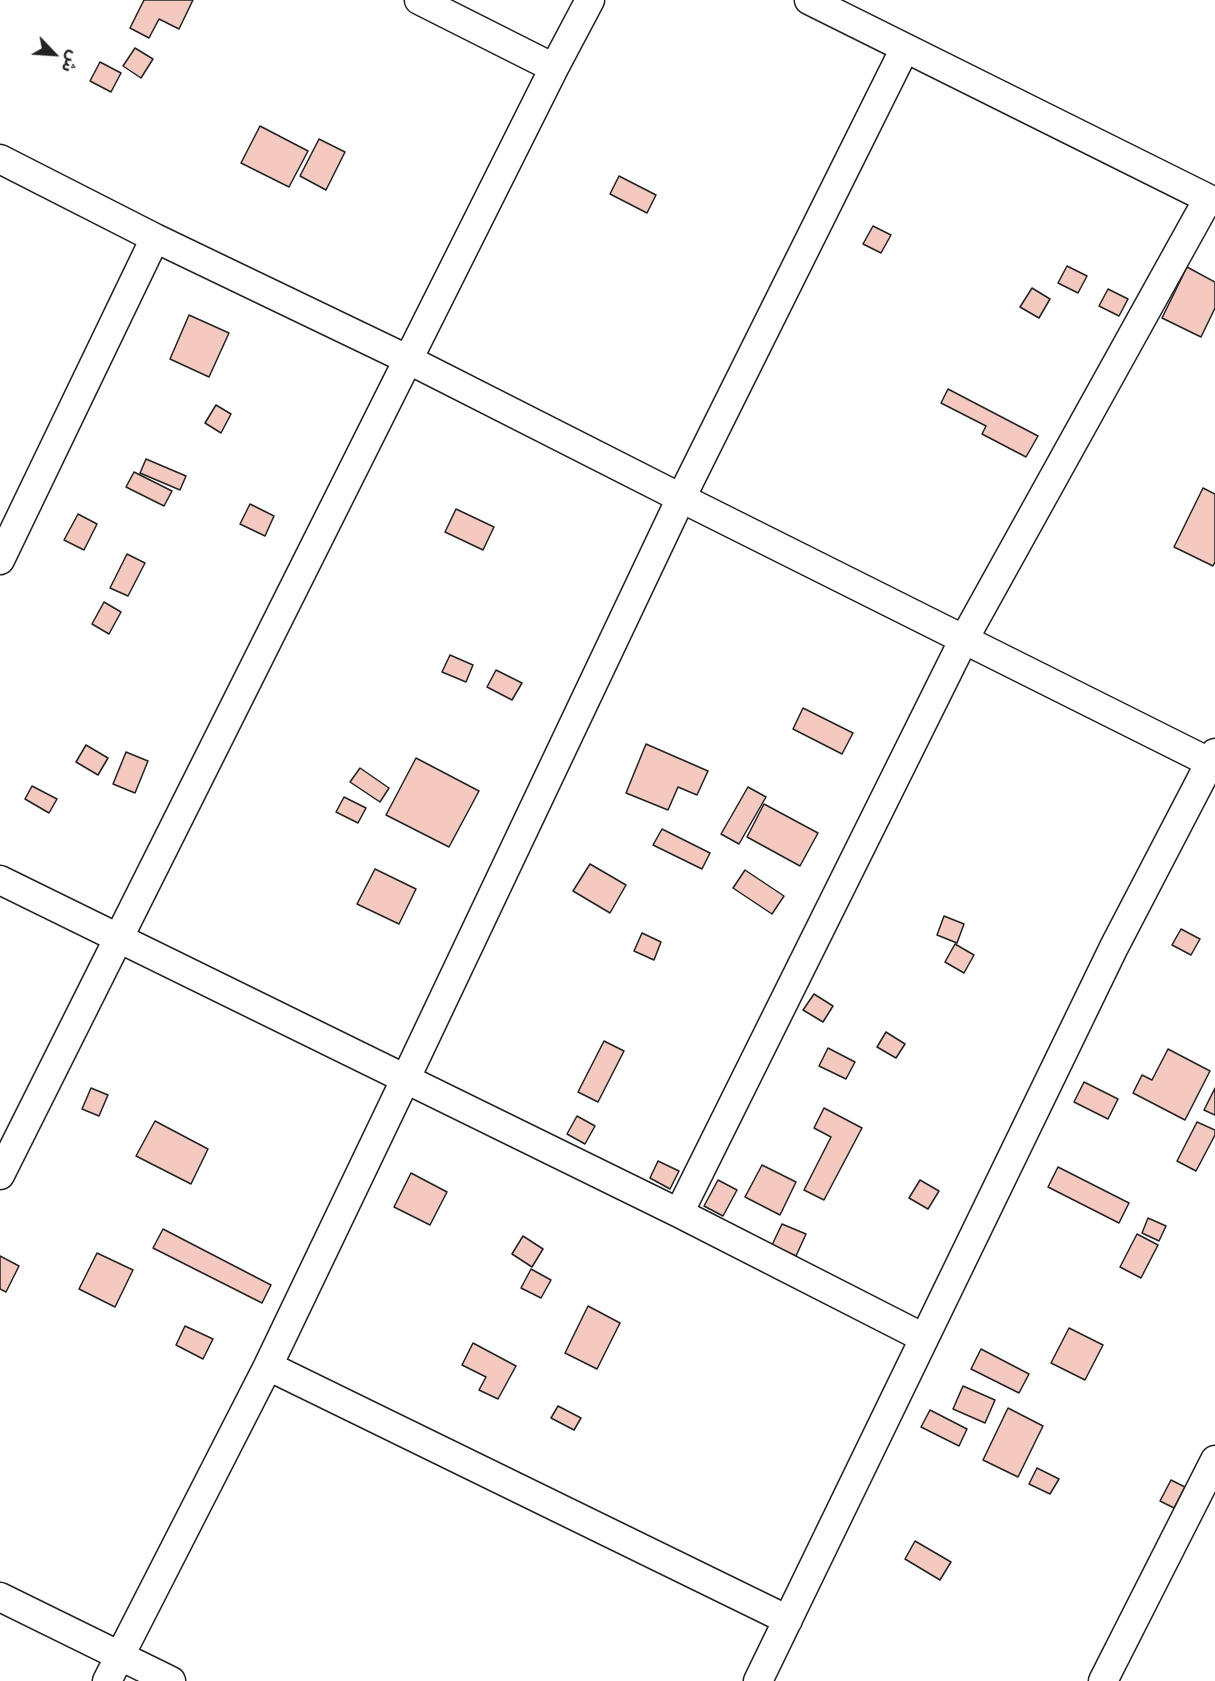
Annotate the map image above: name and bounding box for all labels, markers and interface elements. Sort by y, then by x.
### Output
north arrow [24,24,84,84]
text: ش [58,48,84,76]

